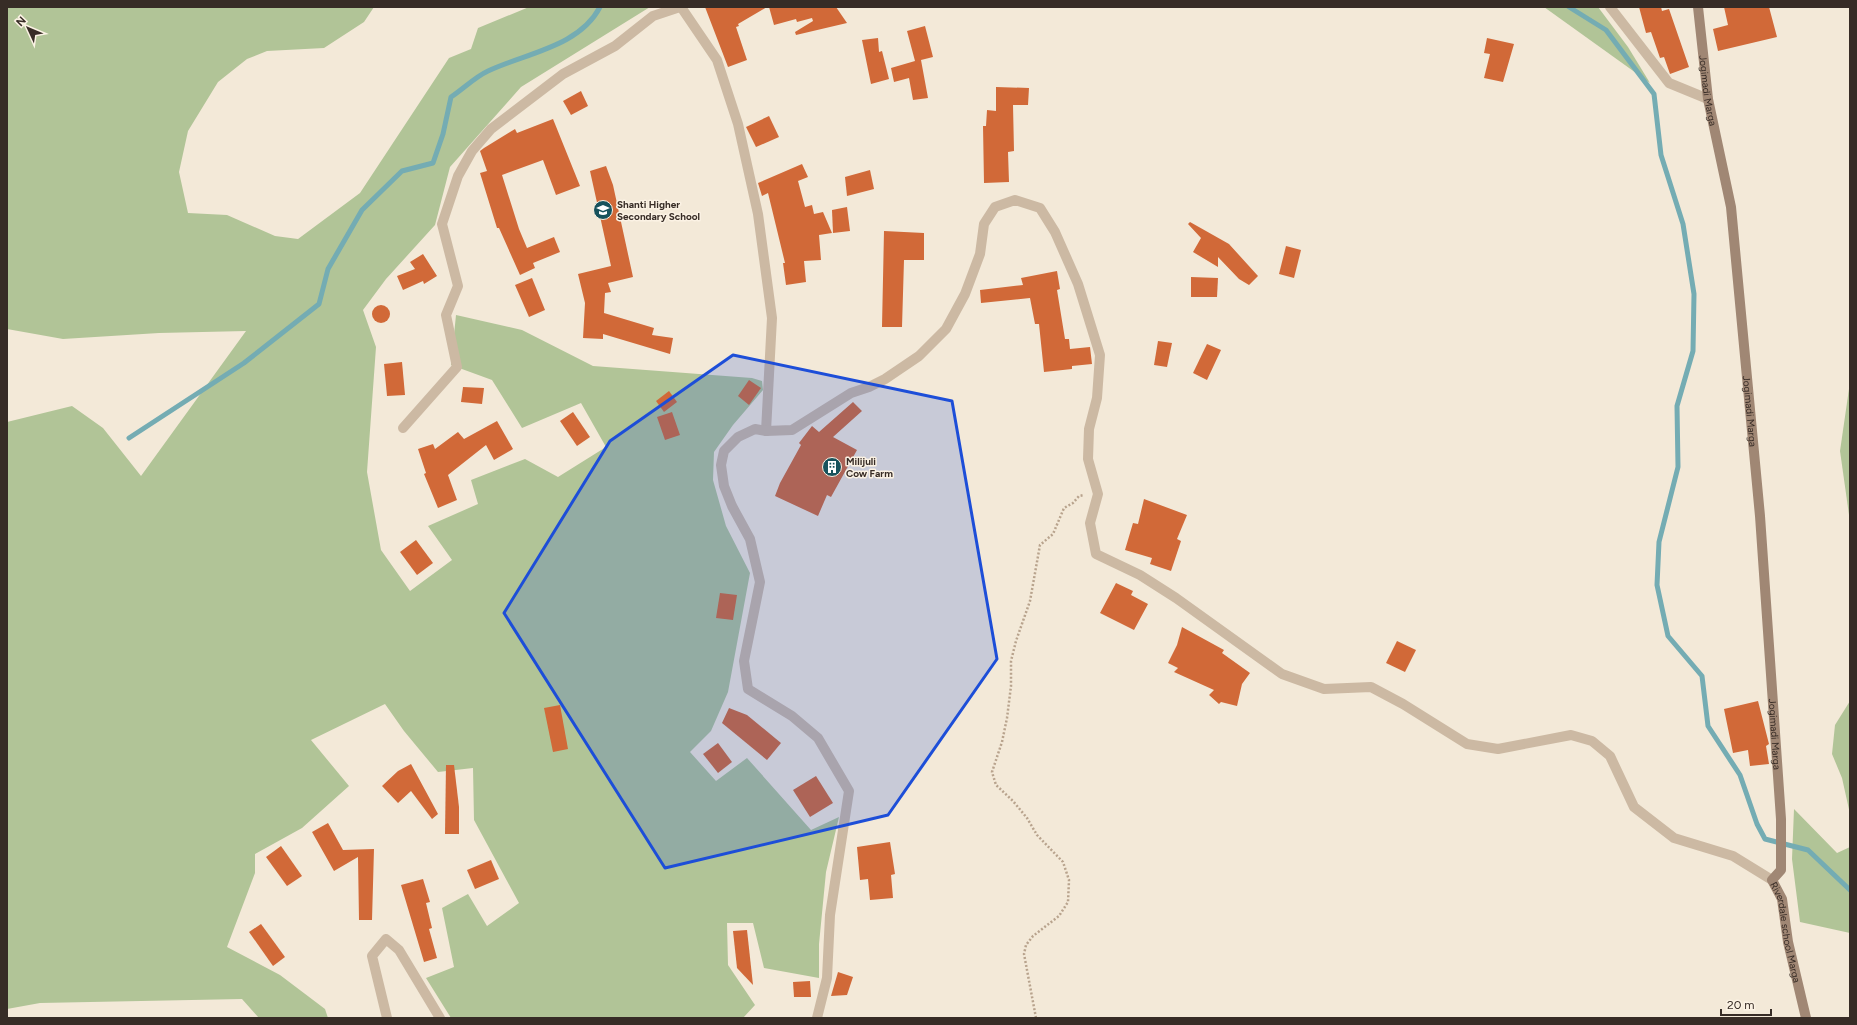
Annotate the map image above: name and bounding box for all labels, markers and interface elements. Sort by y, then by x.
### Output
north arrow [8,8,48,48]
text: N [14,14,29,29]
street label: Jogimadi Marga [1696,54,1720,127]
place label: Shanti Higher Secondary School [617,198,700,223]
school or university icon: Shanti Higher Secondary School [592,199,614,221]
street label: Jogimadi Marga [1740,375,1759,447]
place label: Milijuli Cow Farm [846,455,893,480]
building icon: Milijuli Cow Farm [821,456,843,478]
street label: Jogimadi Marga [1766,698,1784,770]
street label: Riverdale school Marga [1767,880,1803,984]
scale bar [1721,991,1771,1017]
text: 20 m [1727,998,1755,1012]

